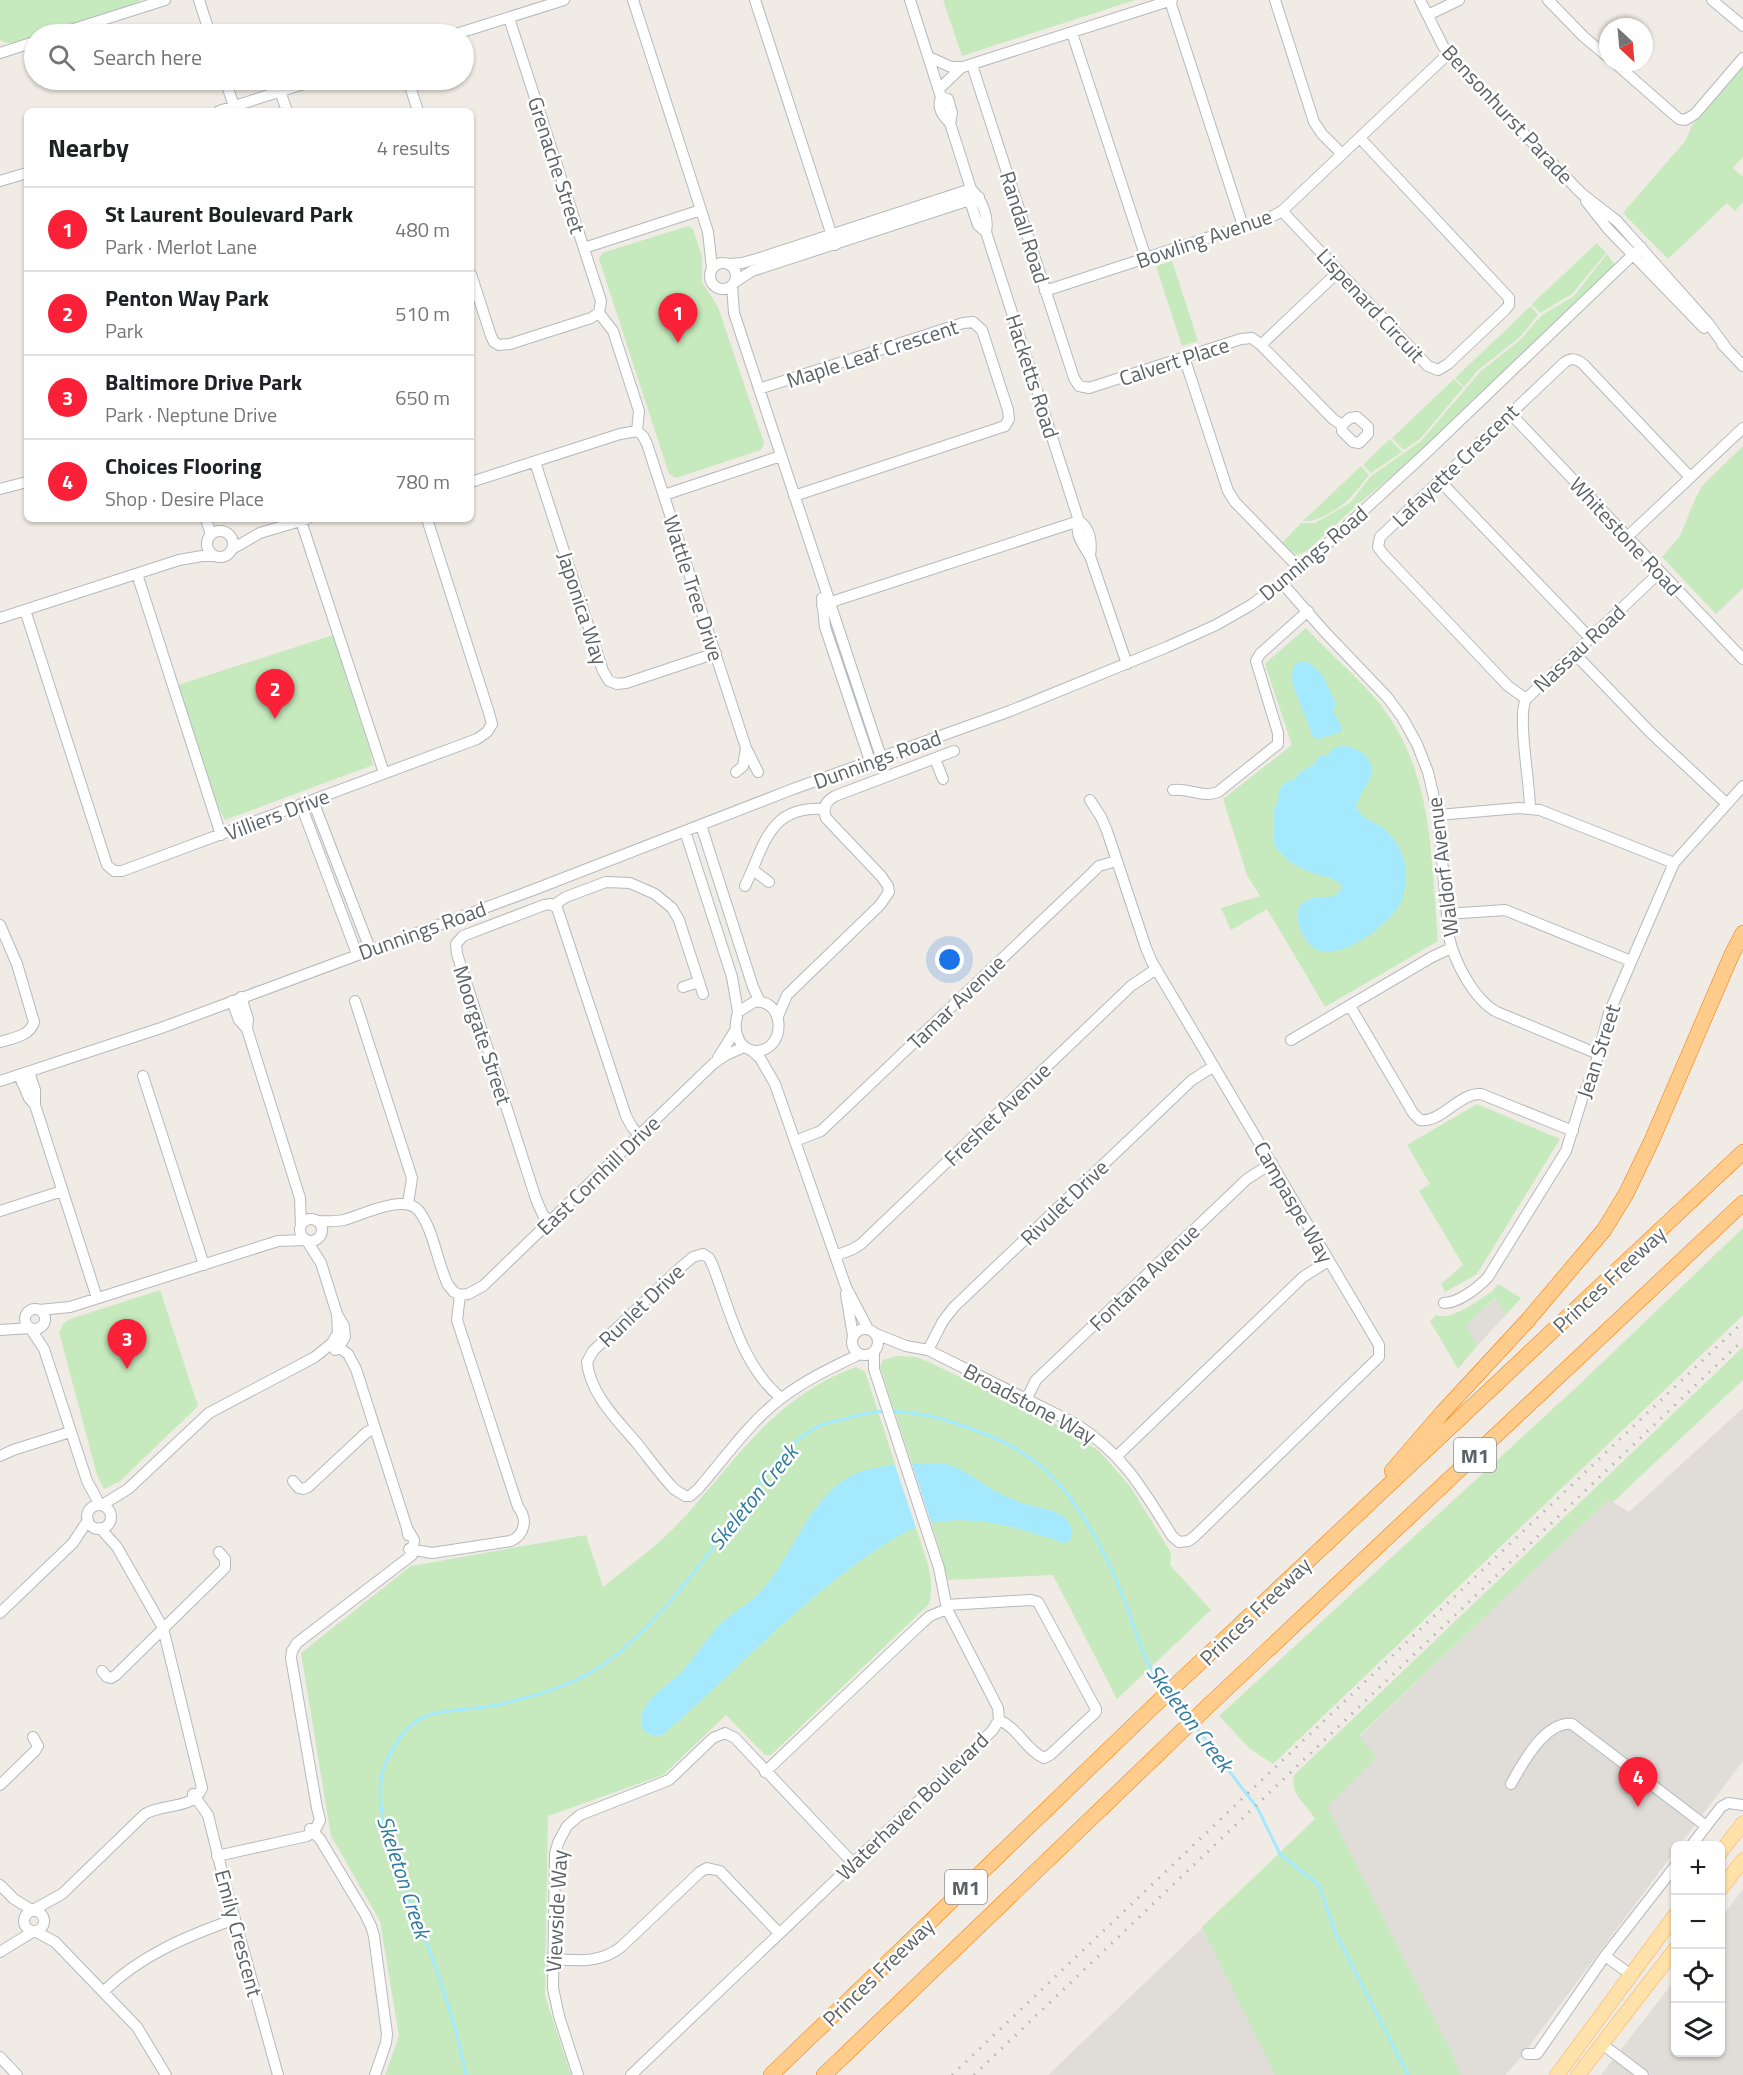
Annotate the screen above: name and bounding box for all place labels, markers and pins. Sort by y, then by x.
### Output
pin: 1 [658,294,698,343]
pin: 2 [256,670,294,719]
pin: 3 [108,1320,146,1369]
pin: 4 [1618,1758,1658,1807]

